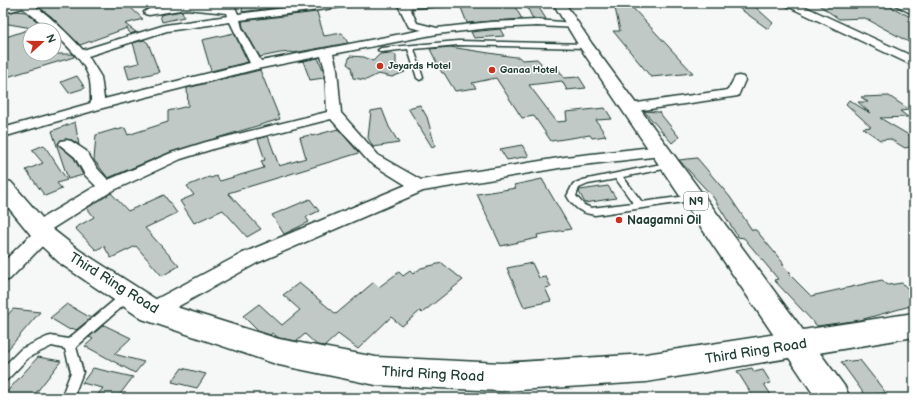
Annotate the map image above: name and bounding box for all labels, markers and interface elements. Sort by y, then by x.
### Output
north arrow [22,22,62,62]
text: N [43,32,58,45]
place label: Jeyards Hotel [388,60,451,72]
marker: Jeyards Hotel [375,61,385,71]
place label: Ganaa Hotel [500,64,557,76]
marker: Ganaa Hotel [487,65,497,75]
road number: N9 [684,192,708,210]
place label: Naagamni Oil [627,213,701,228]
marker: Naagamni Oil [614,215,624,225]
street label: Third Ring Road [66,249,162,317]
street label: Third Ring Road [704,335,808,367]
street label: Third Ring Road [381,363,485,385]

